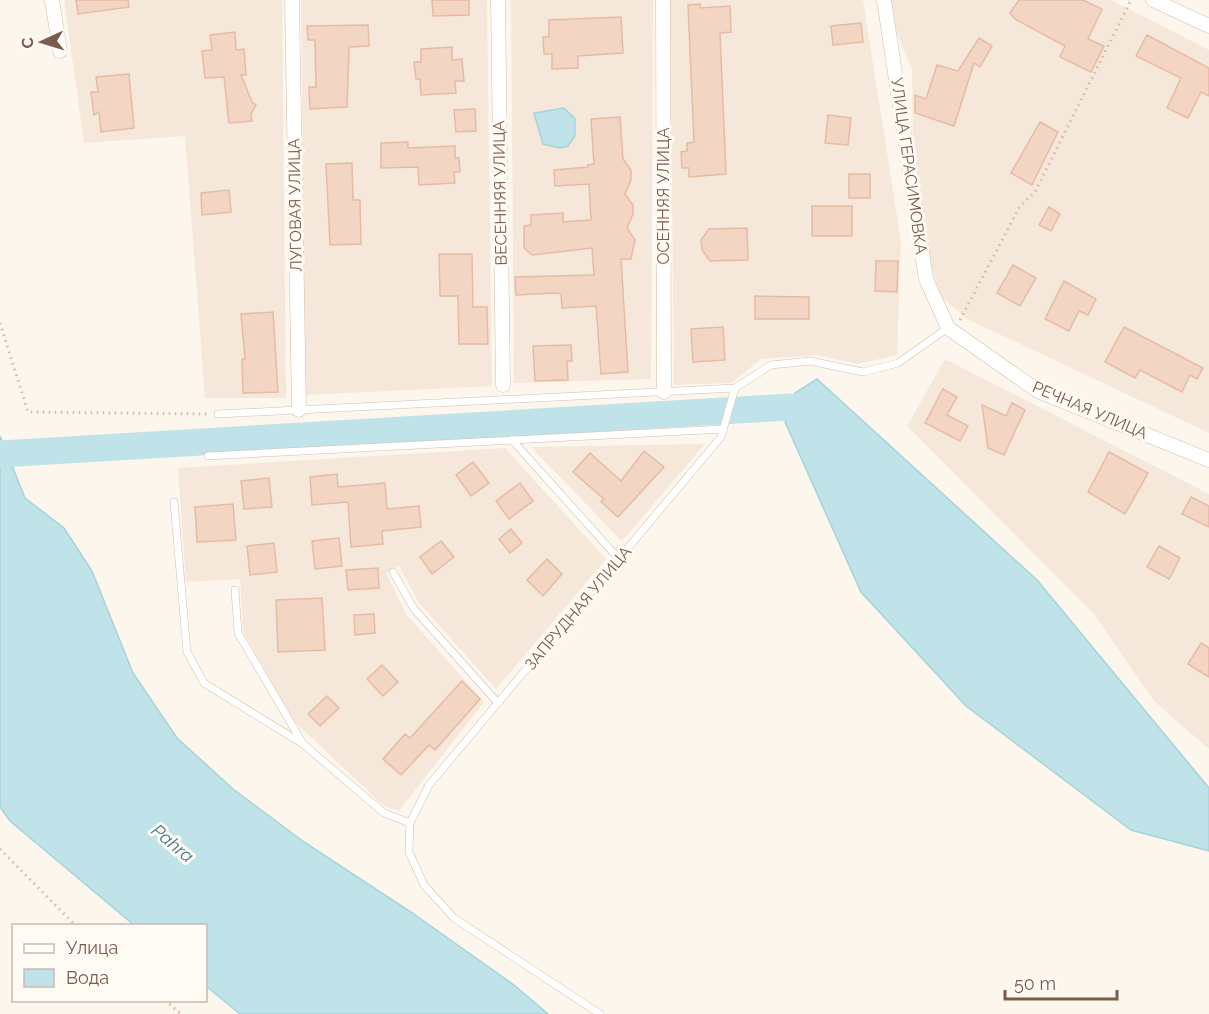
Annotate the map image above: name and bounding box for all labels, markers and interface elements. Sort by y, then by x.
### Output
north arrow [12,12,72,72]
text: С [18,37,37,49]
street label: УЛИЦА ГЕРАСИМОВКА [887,76,931,256]
street label: ВЕСЕННЯЯ УЛИЦА [489,120,511,266]
street label: ОСЕННЯЯ УЛИЦА [654,127,673,265]
street label: ЛУГОВАЯ УЛИЦА [284,138,306,272]
street label: РЕЧНАЯ УЛИЦА [1030,377,1151,443]
street label: ЗАПРУДНАЯ УЛИЦА [521,542,635,674]
water label: Pahra [148,819,198,867]
legend [12,924,207,1002]
text: Улица [66,937,118,958]
scale bar [1005,963,1118,1001]
text: Вода [66,967,109,988]
text: 50 m [1014,973,1056,994]

